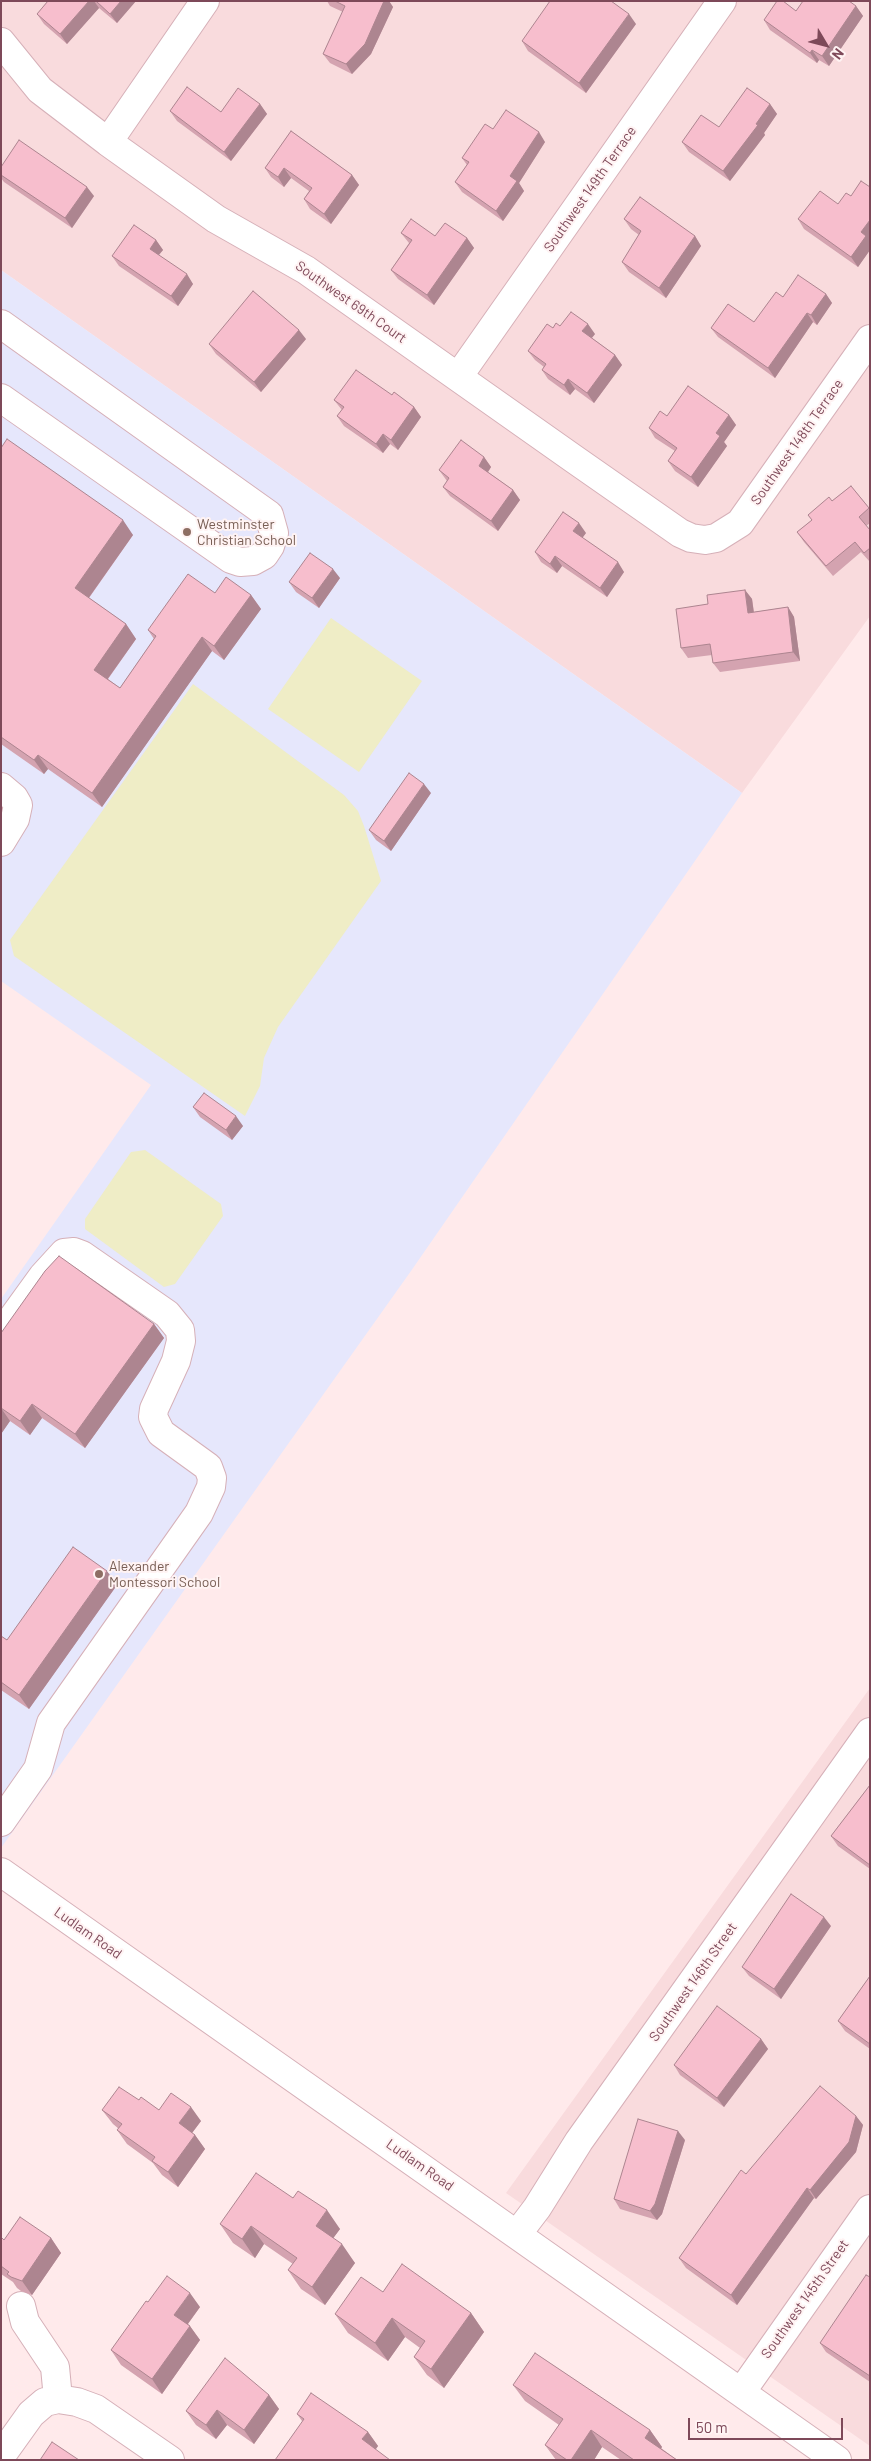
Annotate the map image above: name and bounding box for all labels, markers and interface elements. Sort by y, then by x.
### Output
north arrow [801,20,851,70]
text: N [829,45,848,63]
street label: Southwest 149th Terrace [540,123,640,255]
street label: Southwest 69th Court [292,257,410,347]
street label: Southwest 148th Terrace [747,376,847,508]
place label: Westminster Christian School [197,516,296,548]
marker: Westminster Christian School [181,526,193,538]
place label: Alexander Montessori School [109,1558,220,1590]
marker: Alexander Montessori School [93,1568,105,1580]
street label: Ludlam Road [51,1904,125,1962]
street label: Southwest 146th Street [646,1919,740,2045]
street label: Ludlam Road [383,2136,457,2194]
street label: Southwest 145th Street [758,2236,852,2362]
scale bar [691,2408,846,2440]
text: 50 m [696,2418,728,2436]

